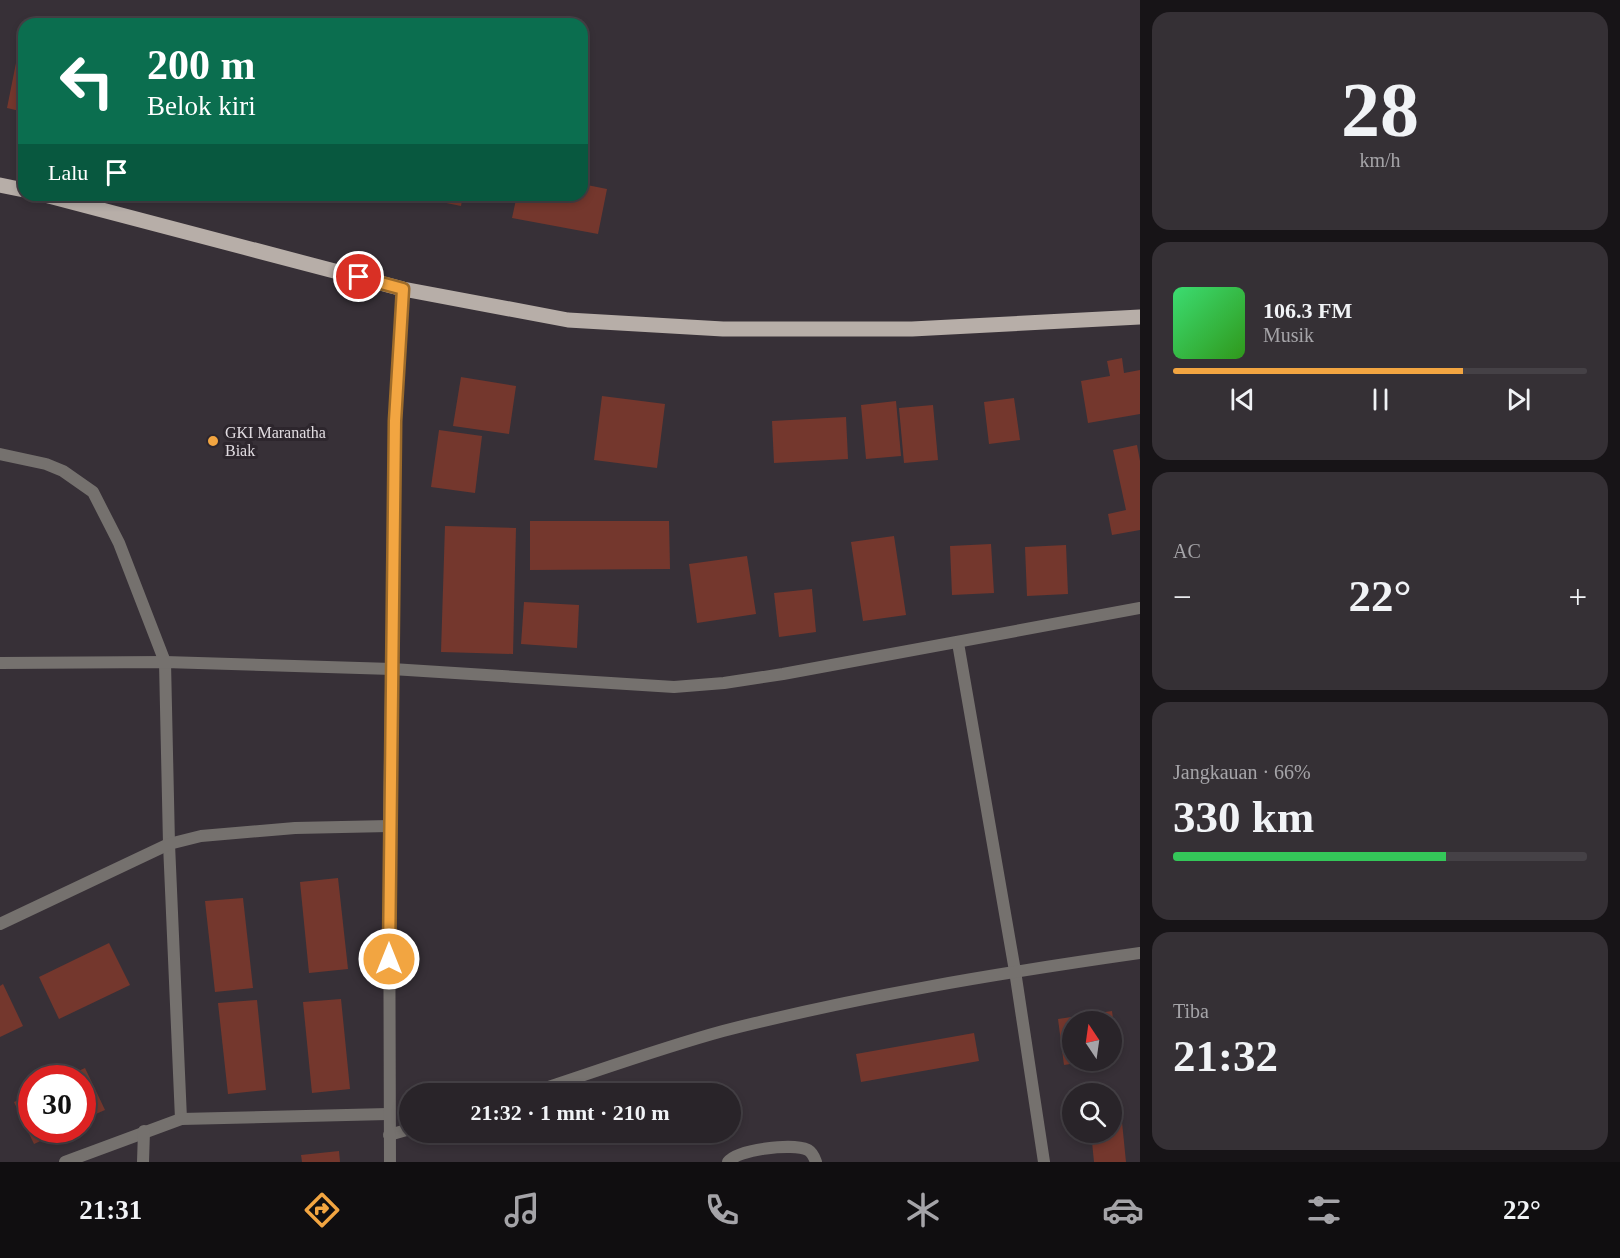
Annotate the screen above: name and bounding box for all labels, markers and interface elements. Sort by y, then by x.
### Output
icon: left [48,42,126,120]
text: 200 m [147,42,256,88]
text: 28 [1341,66,1419,153]
text: Belok kiri [147,91,256,121]
text: km/h [1359,149,1401,171]
icon: arrive [100,156,133,189]
text: Lalu [48,160,88,185]
pin [333,251,384,302]
icon: arrive [342,260,375,293]
text: 106.3 FM [1263,298,1352,323]
text: Musik [1263,324,1314,346]
icon: previous [1226,383,1259,416]
icon: pause [1364,383,1397,416]
icon: next [1502,383,1535,416]
place label: GKI Maranatha Biak [225,424,326,459]
marker: GKI Maranatha Biak [206,434,220,448]
text: AC [1173,540,1201,562]
text: 22° [1349,571,1412,621]
text: − [1173,579,1192,615]
text: + [1568,579,1587,615]
text: Jangkauan · 66% [1173,761,1311,783]
text: 330 km [1173,792,1314,842]
position arrow [357,927,421,991]
text: Tiba [1173,1000,1209,1022]
north arrow [1062,1011,1122,1071]
map controls [1062,1011,1122,1143]
text: 21:32 [1173,1031,1278,1081]
speed limit sign: 30 [18,1065,96,1143]
button: search [1062,1083,1122,1143]
text: 21:32 · 1 mnt · 210 m [470,1100,670,1125]
icon: directions [301,1189,343,1231]
icon: music [501,1189,543,1231]
icon: phone [701,1189,743,1231]
icon: climate [902,1189,944,1231]
icon: car [1102,1189,1144,1231]
icon: filters [1303,1189,1345,1231]
text: 21:31 [79,1195,142,1225]
text: 22° [1503,1195,1541,1225]

